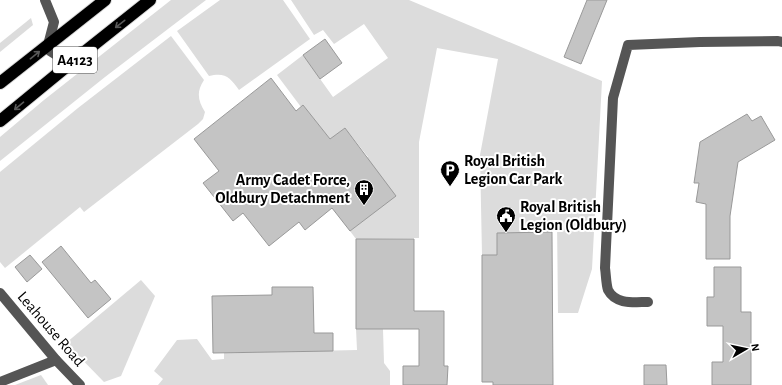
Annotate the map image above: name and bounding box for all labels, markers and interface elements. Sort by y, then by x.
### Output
one-way arrow [114,20,125,28]
road number: A4123 [53,47,97,73]
one-way arrow [29,51,40,60]
one-way arrow [13,101,24,110]
place label: Royal British Legion Car Park [464,153,562,187]
parking icon: Royal British Legion Car Park [439,159,461,187]
place label: Army Cadet Force, Oldbury Detachment [215,172,351,207]
building icon: Army Cadet Force, Oldbury Detachment [353,178,375,206]
place label: Royal British Legion (Oldbury) [520,199,627,234]
public building icon: Royal British Legion (Oldbury) [495,205,517,233]
street label: Leahouse Road [14,289,88,369]
north arrow [726,329,766,369]
text: N [749,343,761,352]

